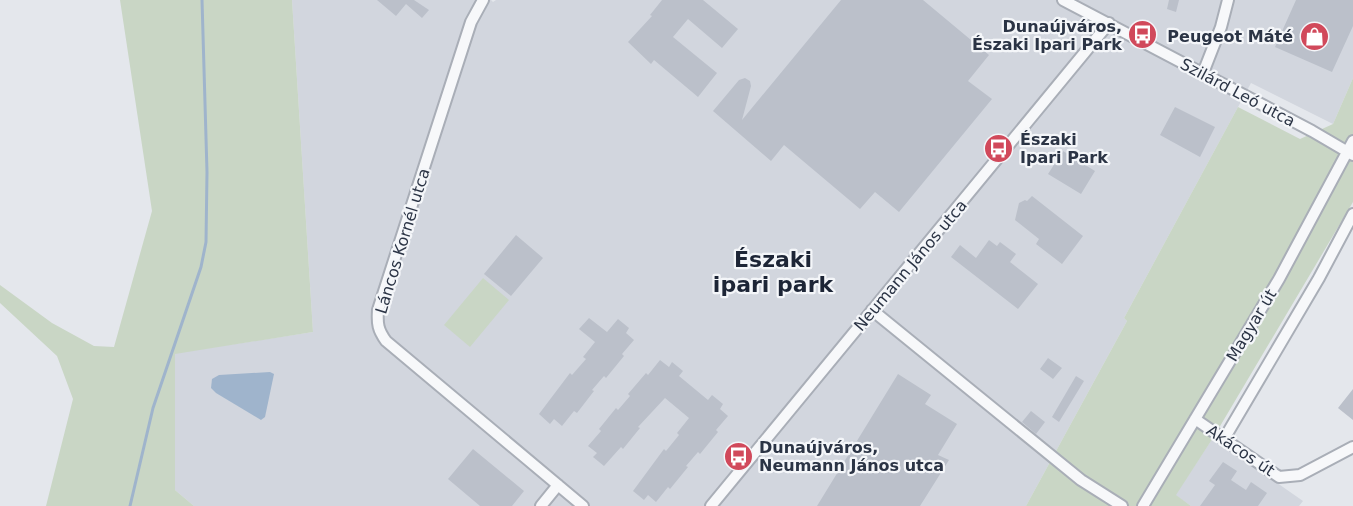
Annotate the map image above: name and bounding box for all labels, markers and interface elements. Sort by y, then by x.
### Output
place label: Dunaújváros, Északi Ipari Park [972,17,1122,54]
bus stop icon: Dunaújváros, Északi Ipari Park [1127,19,1159,51]
shop icon: Peugeot Máté [1298,20,1330,52]
place label: Peugeot Máté [1167,27,1293,46]
street label: Szilárd Leó utca [1177,54,1298,131]
place label: Északi Ipari Park [1020,130,1108,167]
bus stop icon: Északi Ipari Park [983,132,1015,164]
street label: Láncos Kornél utca [371,166,434,316]
street label: Neumann János utca [850,196,971,335]
district label: Északi ipari park [713,247,834,297]
street label: Magyar út [1222,286,1280,365]
street label: Akácos út [1203,421,1278,480]
place label: Dunaújváros, Neumann János utca [759,438,944,475]
bus stop icon: Dunaújváros, Neumann János utca [722,440,754,472]

